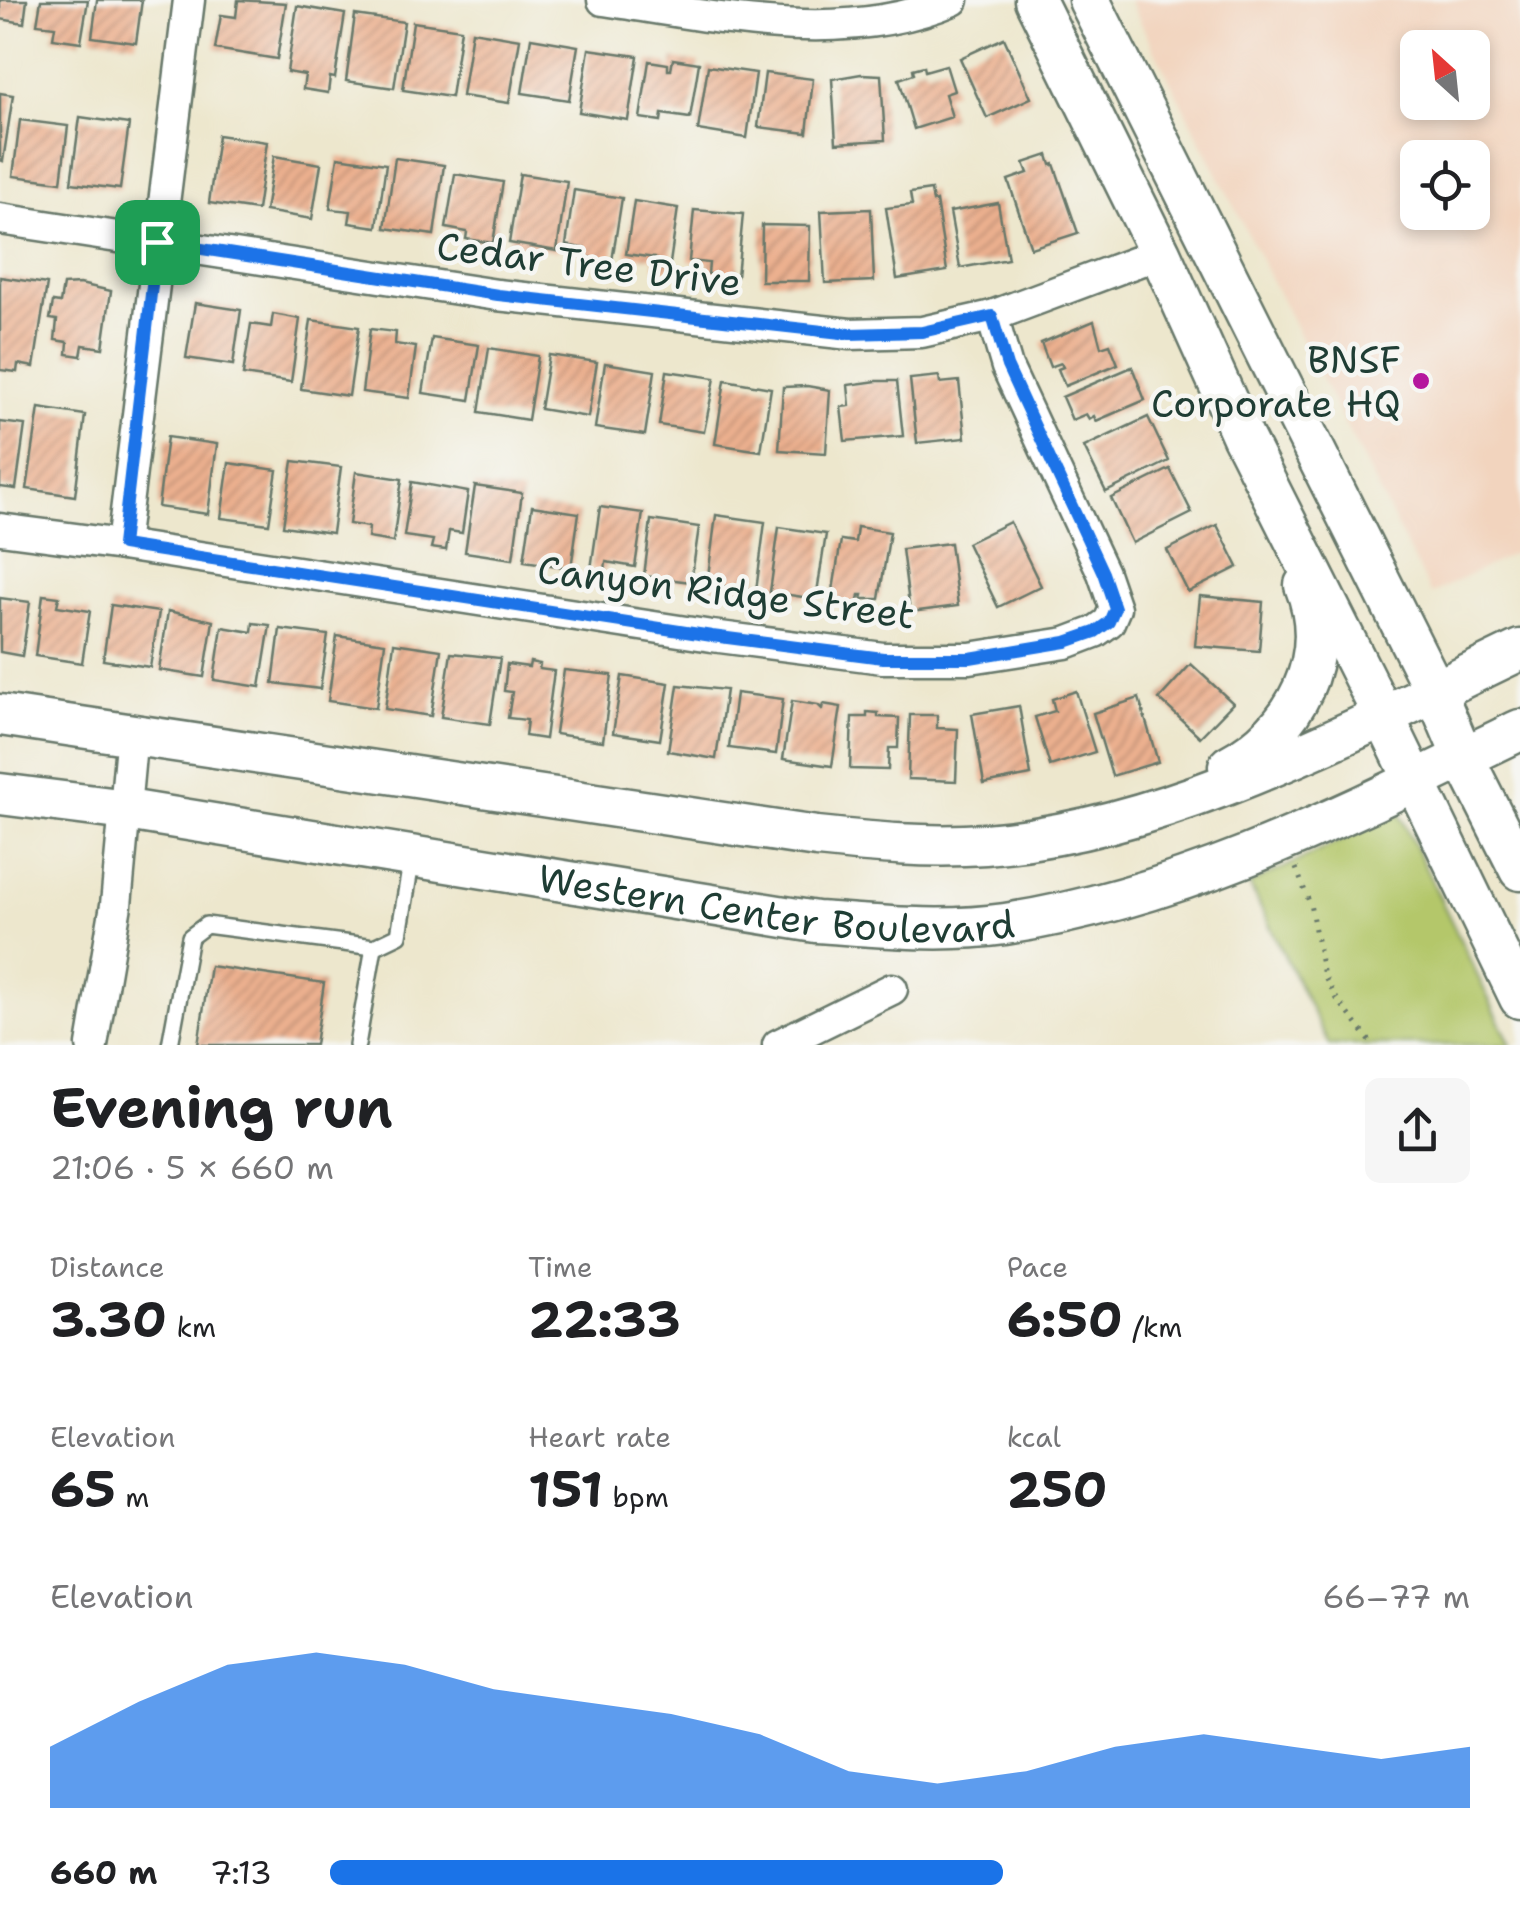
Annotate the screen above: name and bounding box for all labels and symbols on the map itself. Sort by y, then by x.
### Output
north arrow [1400,30,1490,120]
pin [115,200,200,285]
street label: Cedar Tree Drive [434,220,744,308]
place label: BNSF Corporate HQ [1151,334,1401,429]
marker: BNSF Corporate HQ [1410,370,1432,392]
street label: Canyon Ridge Street [535,544,917,640]
street label: Western Center Boulevard [535,852,1018,954]

